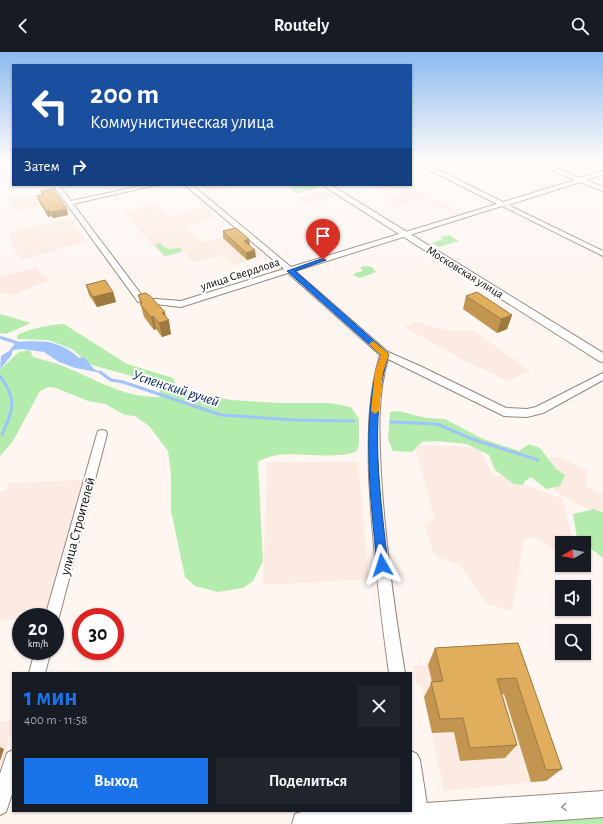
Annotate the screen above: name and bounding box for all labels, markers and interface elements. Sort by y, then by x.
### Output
icon: back [12,15,34,37]
icon: search [569,15,591,37]
text: Routely [274,17,329,35]
icon: left [24,80,76,132]
text: 200 m [90,81,159,109]
text: Коммунистическая улица [90,114,274,132]
icon: right [68,156,90,178]
text: Затем [24,159,60,174]
pin [306,219,340,260]
icon: arrive [312,225,334,247]
street label: Московская улица [424,244,506,302]
street label: улица Свердлова [198,255,282,294]
water label: Успенский ручей [131,367,221,410]
street label: улица Строителей [58,476,98,578]
north arrow [555,536,591,572]
map controls [555,536,591,660]
position arrow [361,544,403,586]
button: sound [555,580,591,616]
speed limit sign: 30 [72,608,124,660]
text: 20 [28,619,48,639]
button: search [555,624,591,660]
text: km/h [28,639,48,649]
button: close [358,685,400,727]
text: 1 мин [24,686,78,710]
text: 400 m · 11:58 [24,714,87,727]
button: Выход [24,758,208,804]
button: Поделиться [216,758,400,804]
one-way arrow [561,803,567,812]

